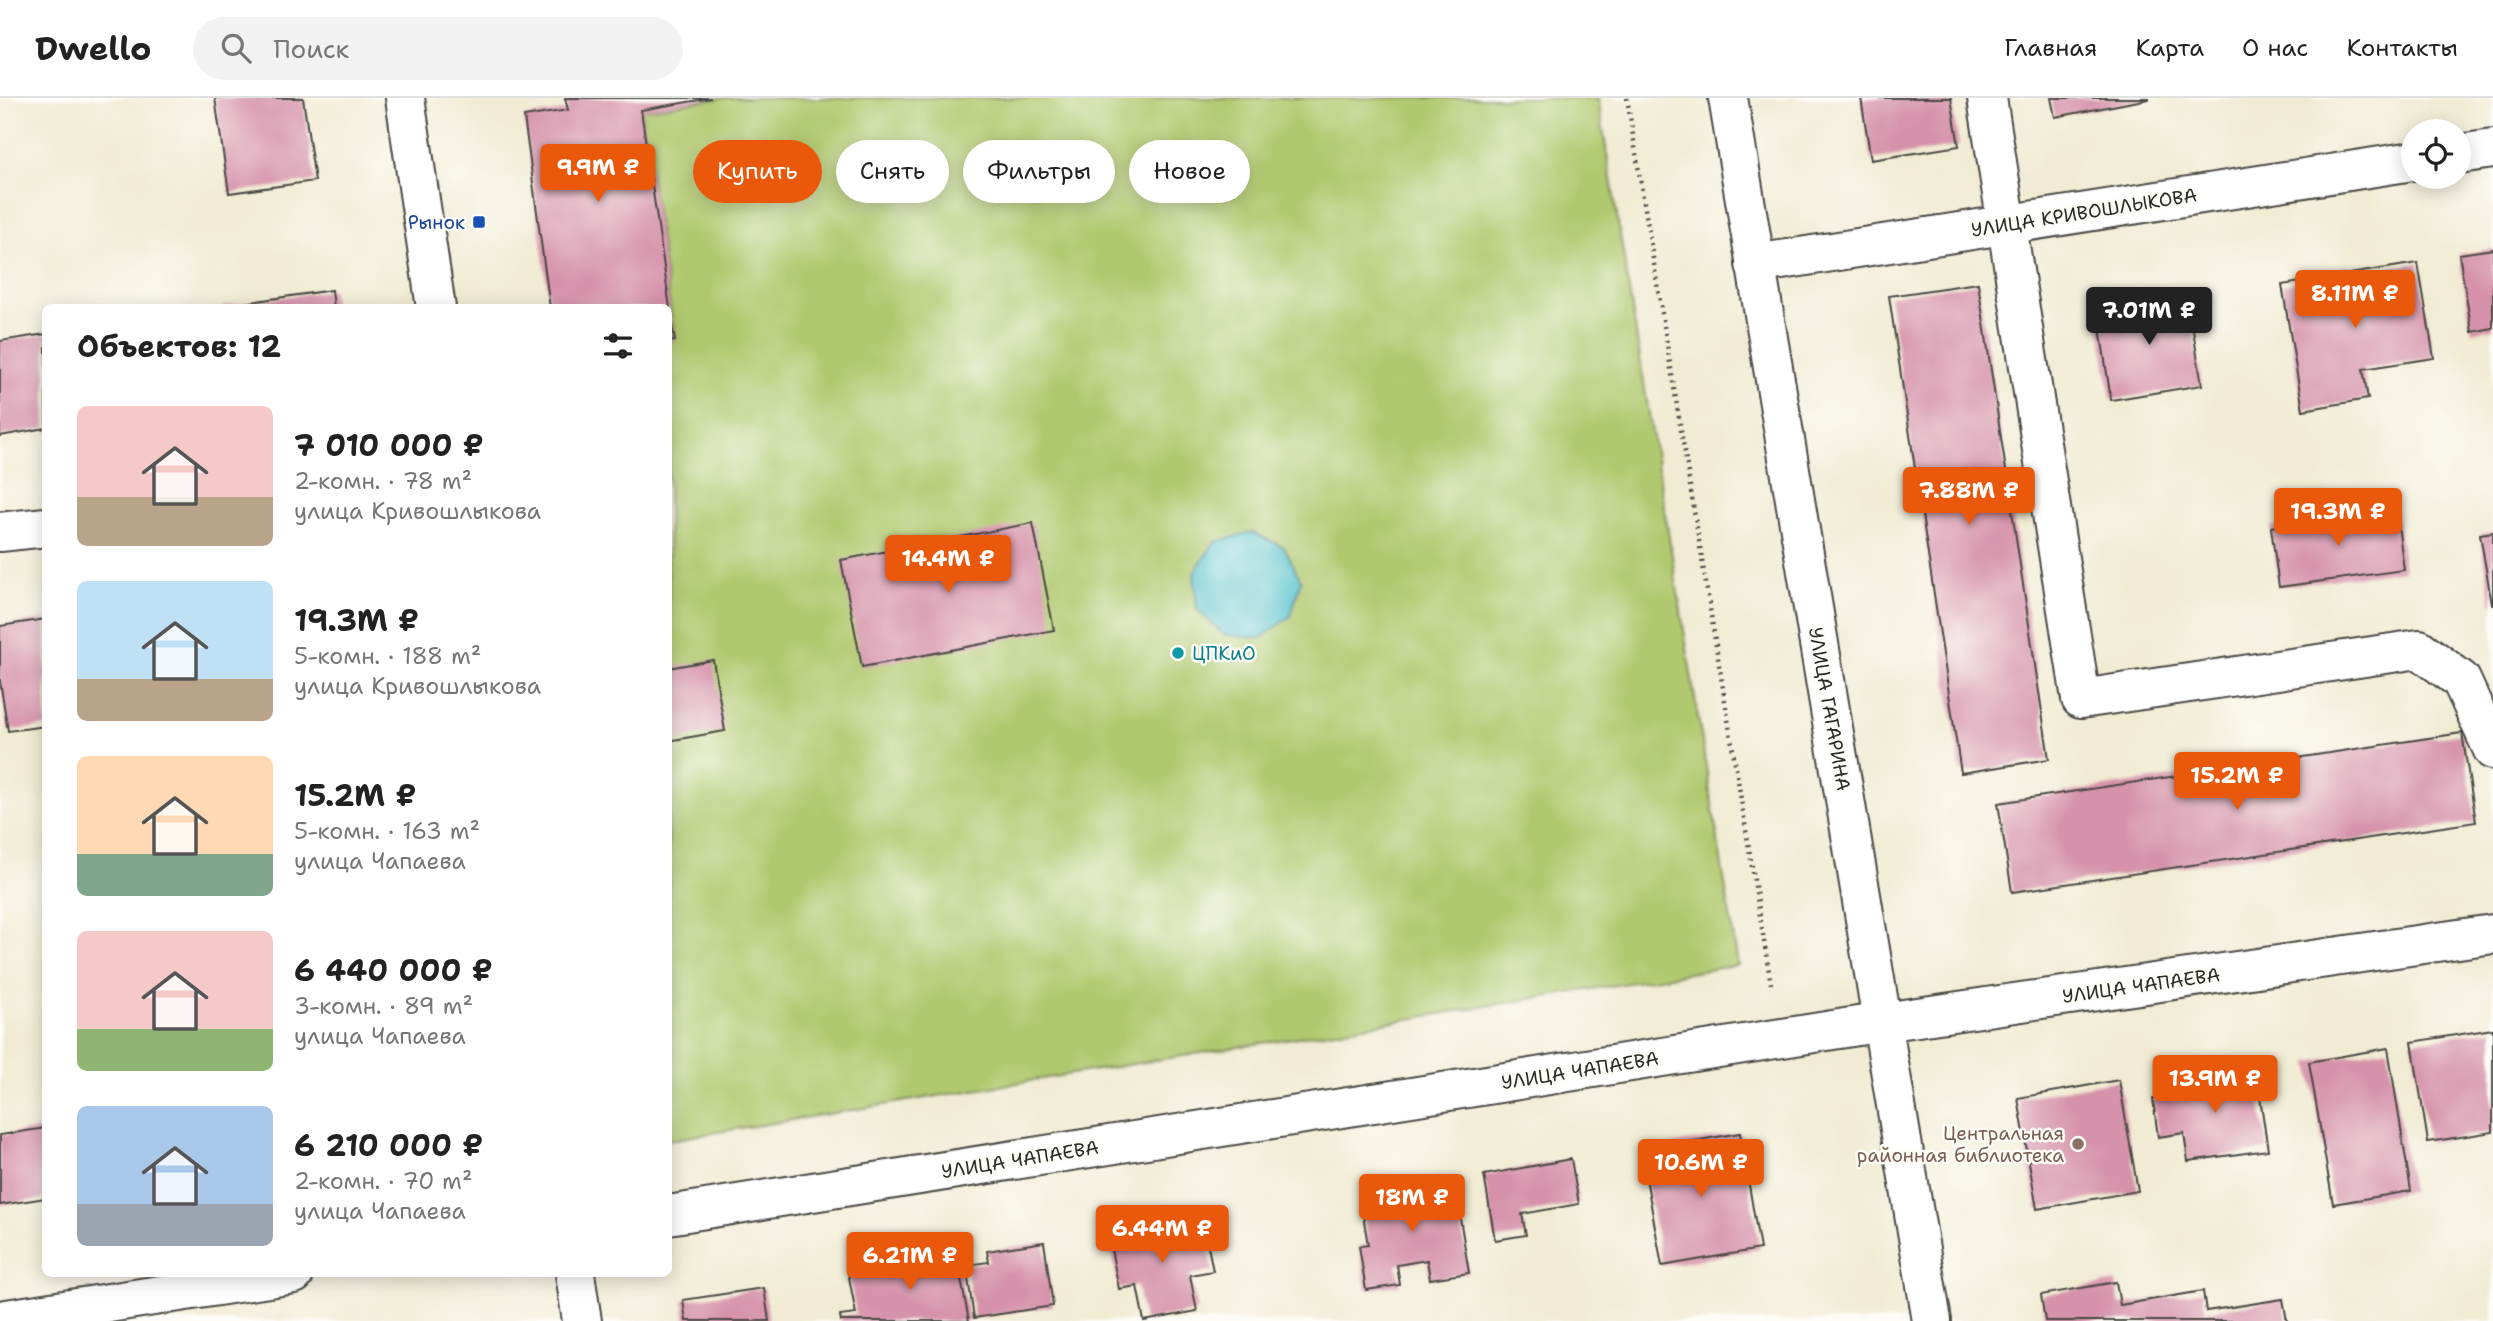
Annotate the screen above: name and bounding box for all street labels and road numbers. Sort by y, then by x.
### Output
street label: УЛИЦА КРИВОШЛЫКОВА [1969,182,2199,243]
street label: УЛИЦА ГАГАРИНА [1803,625,1856,793]
street label: УЛИЦА ЧАПАЕВА [2060,962,2222,1009]
street label: УЛИЦА ЧАПАЕВА [1499,1046,1661,1095]
street label: УЛИЦА ЧАПАЕВА [939,1135,1101,1184]

